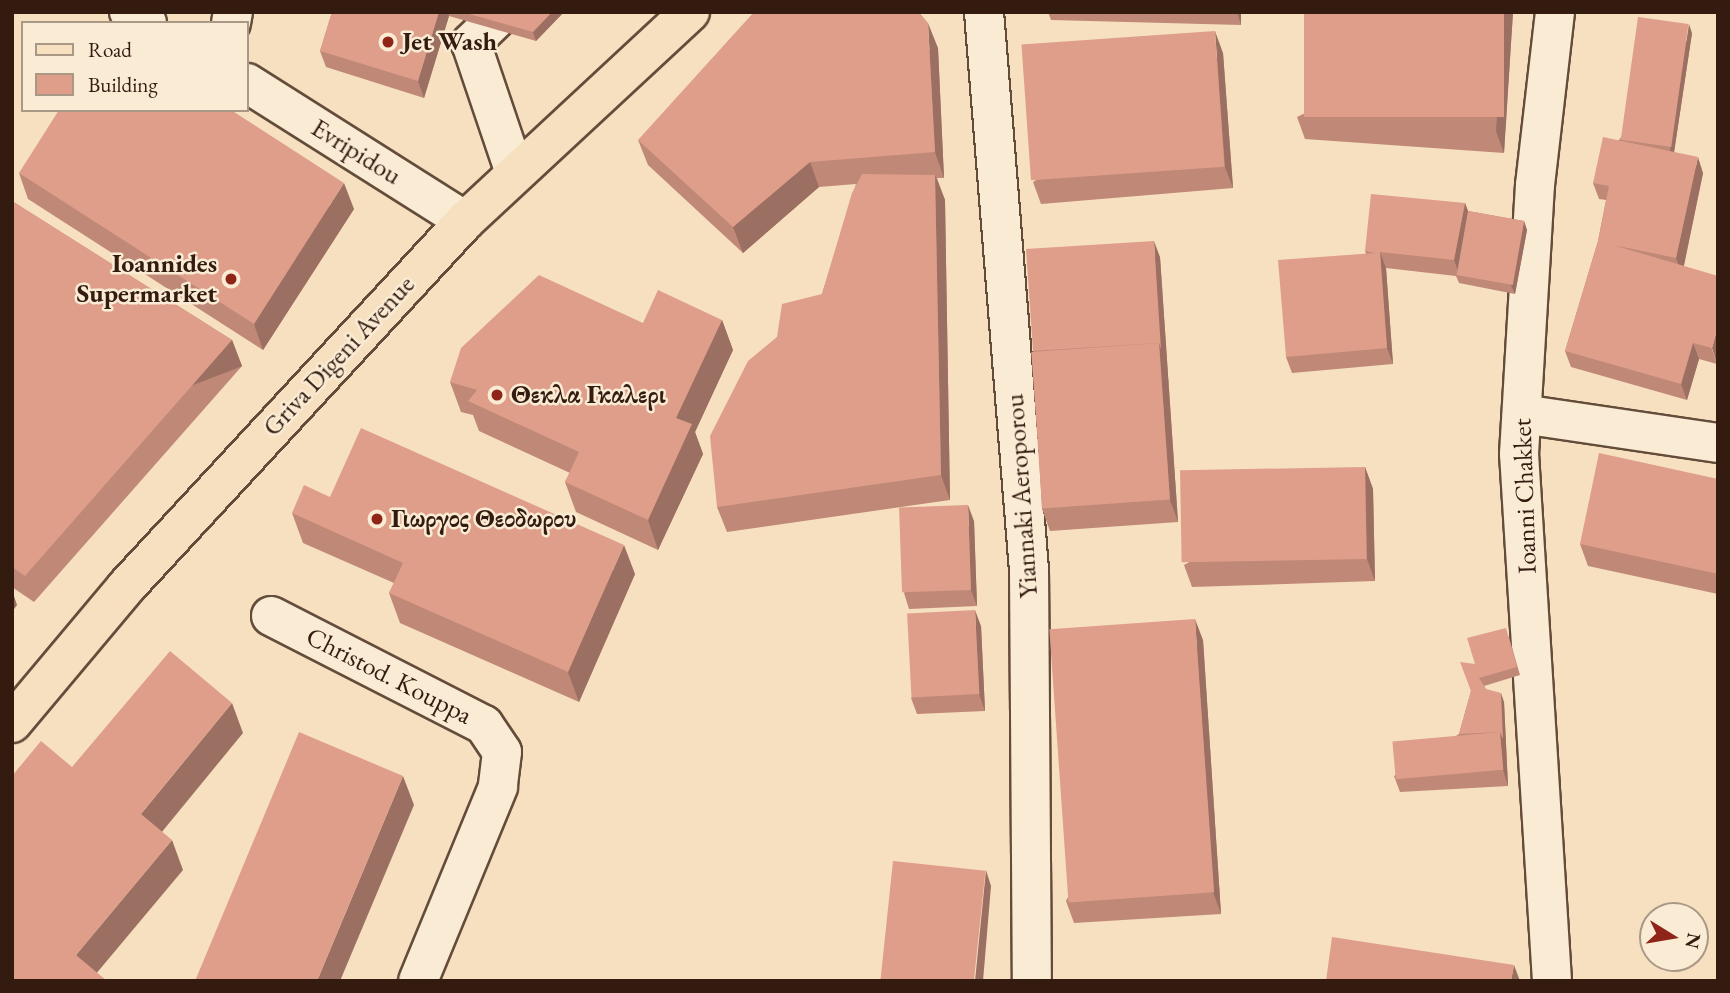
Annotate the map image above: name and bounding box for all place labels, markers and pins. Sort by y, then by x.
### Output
place label: Jet Wash [402,26,497,58]
marker: Jet Wash [380,34,396,50]
place label: Ioannides Supermarket [77,248,217,310]
marker: Ioannides Supermarket [223,271,239,287]
place label: Θεκλα Γκαλερι [511,379,666,411]
marker: Θεκλα Γκαλερι [489,387,505,403]
place label: Γιωργος Θεοδωρου [391,503,576,535]
marker: Γιωργος Θεοδωρου [369,511,385,527]

